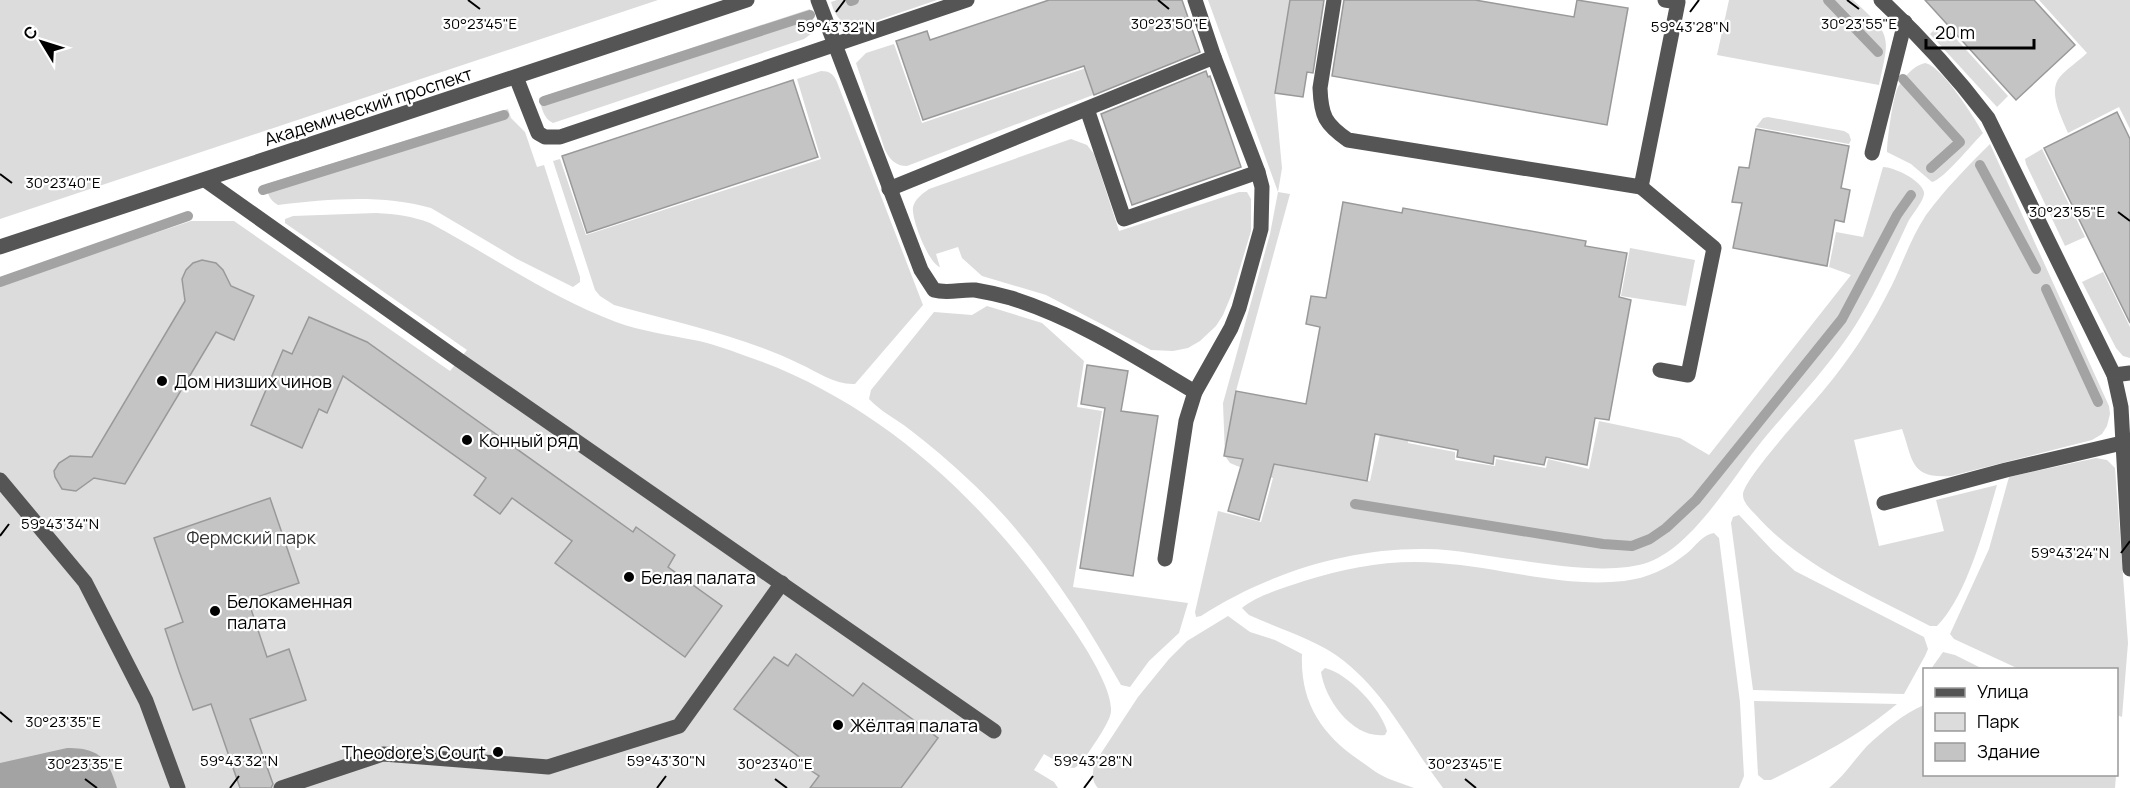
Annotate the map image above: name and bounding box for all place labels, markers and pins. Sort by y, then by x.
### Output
place label: Дом низших чинов [174,369,332,393]
marker: Дом низших чинов [155,374,169,388]
place label: Конный ряд [479,428,578,452]
marker: Конный ряд [460,433,474,447]
place label: Белая палата [641,565,756,589]
marker: Белая палата [622,570,636,584]
place label: Белокаменная палата [227,589,353,634]
marker: Белокаменная палата [208,604,222,618]
place label: Жёлтая палата [850,713,978,737]
marker: Жёлтая палата [831,718,845,732]
place label: Theodore’s Court [342,740,486,764]
marker: Theodore’s Court [491,745,505,759]

